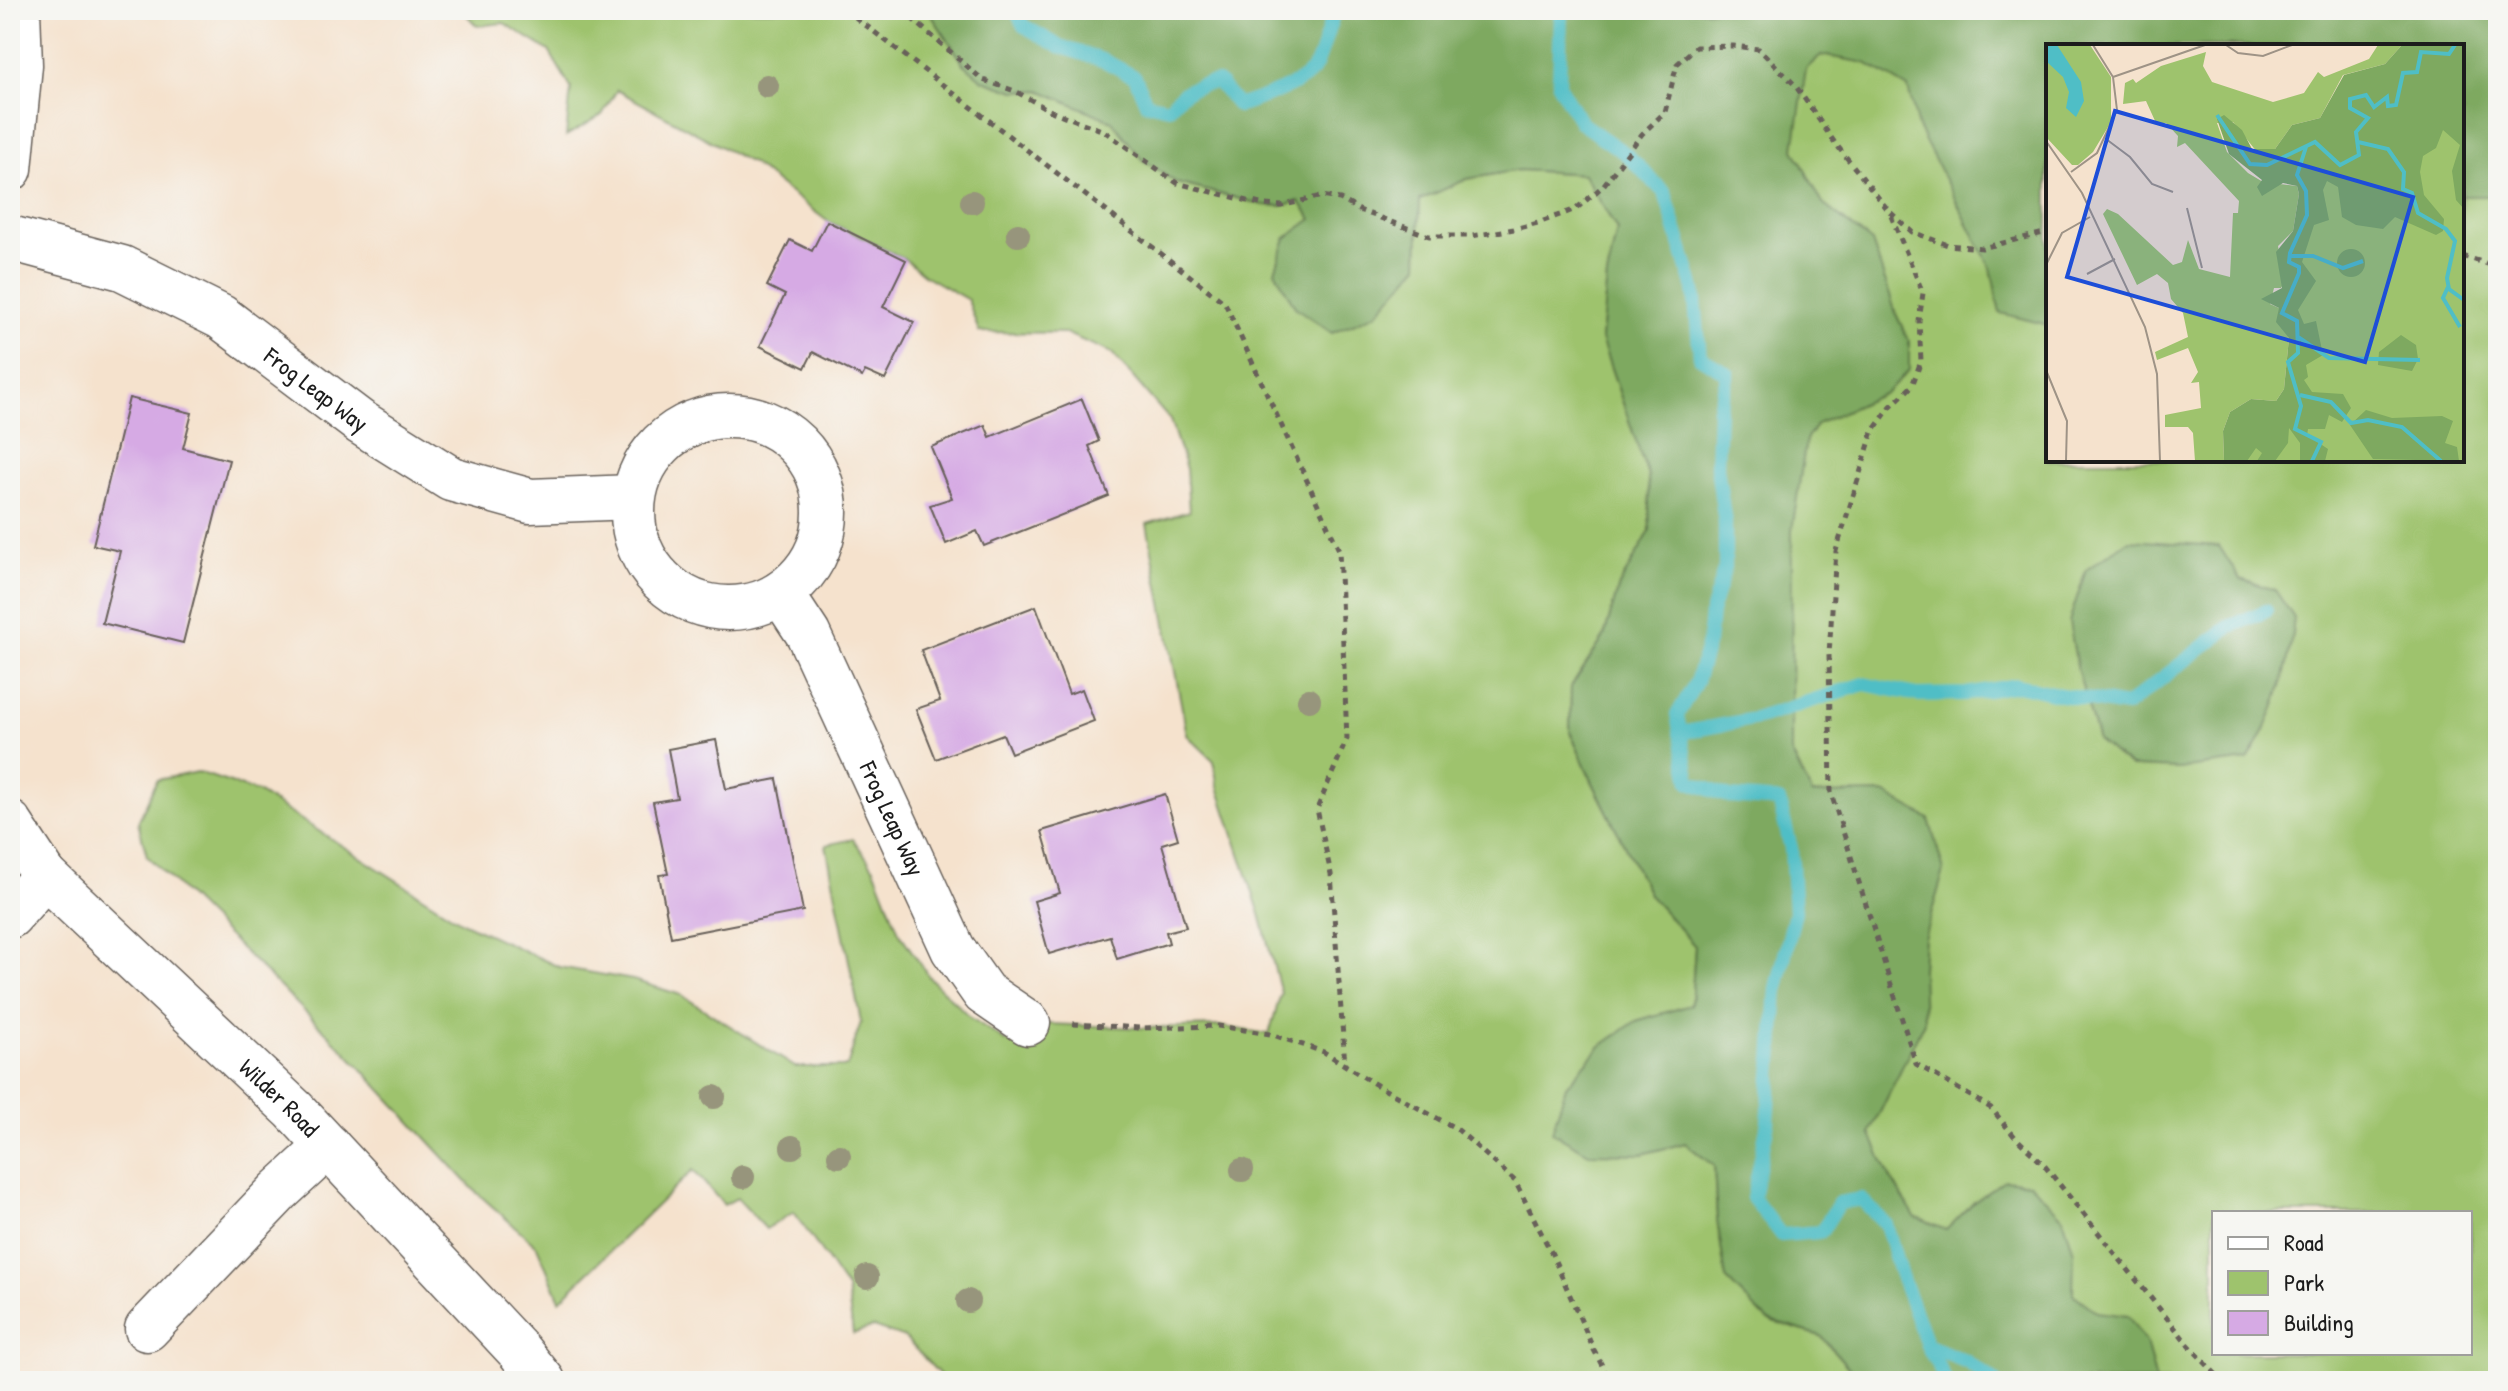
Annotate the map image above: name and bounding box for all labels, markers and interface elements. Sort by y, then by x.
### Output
inset map [2046,44,2464,462]
street label: Frog Leap Way [257,339,374,439]
street label: Frog Leap Way [852,755,933,881]
street label: Wilder Road [233,1051,327,1143]
legend [2212,1211,2472,1355]
text: Road [2284,1226,2323,1258]
text: Park [2284,1266,2324,1298]
text: Building [2284,1306,2354,1338]

